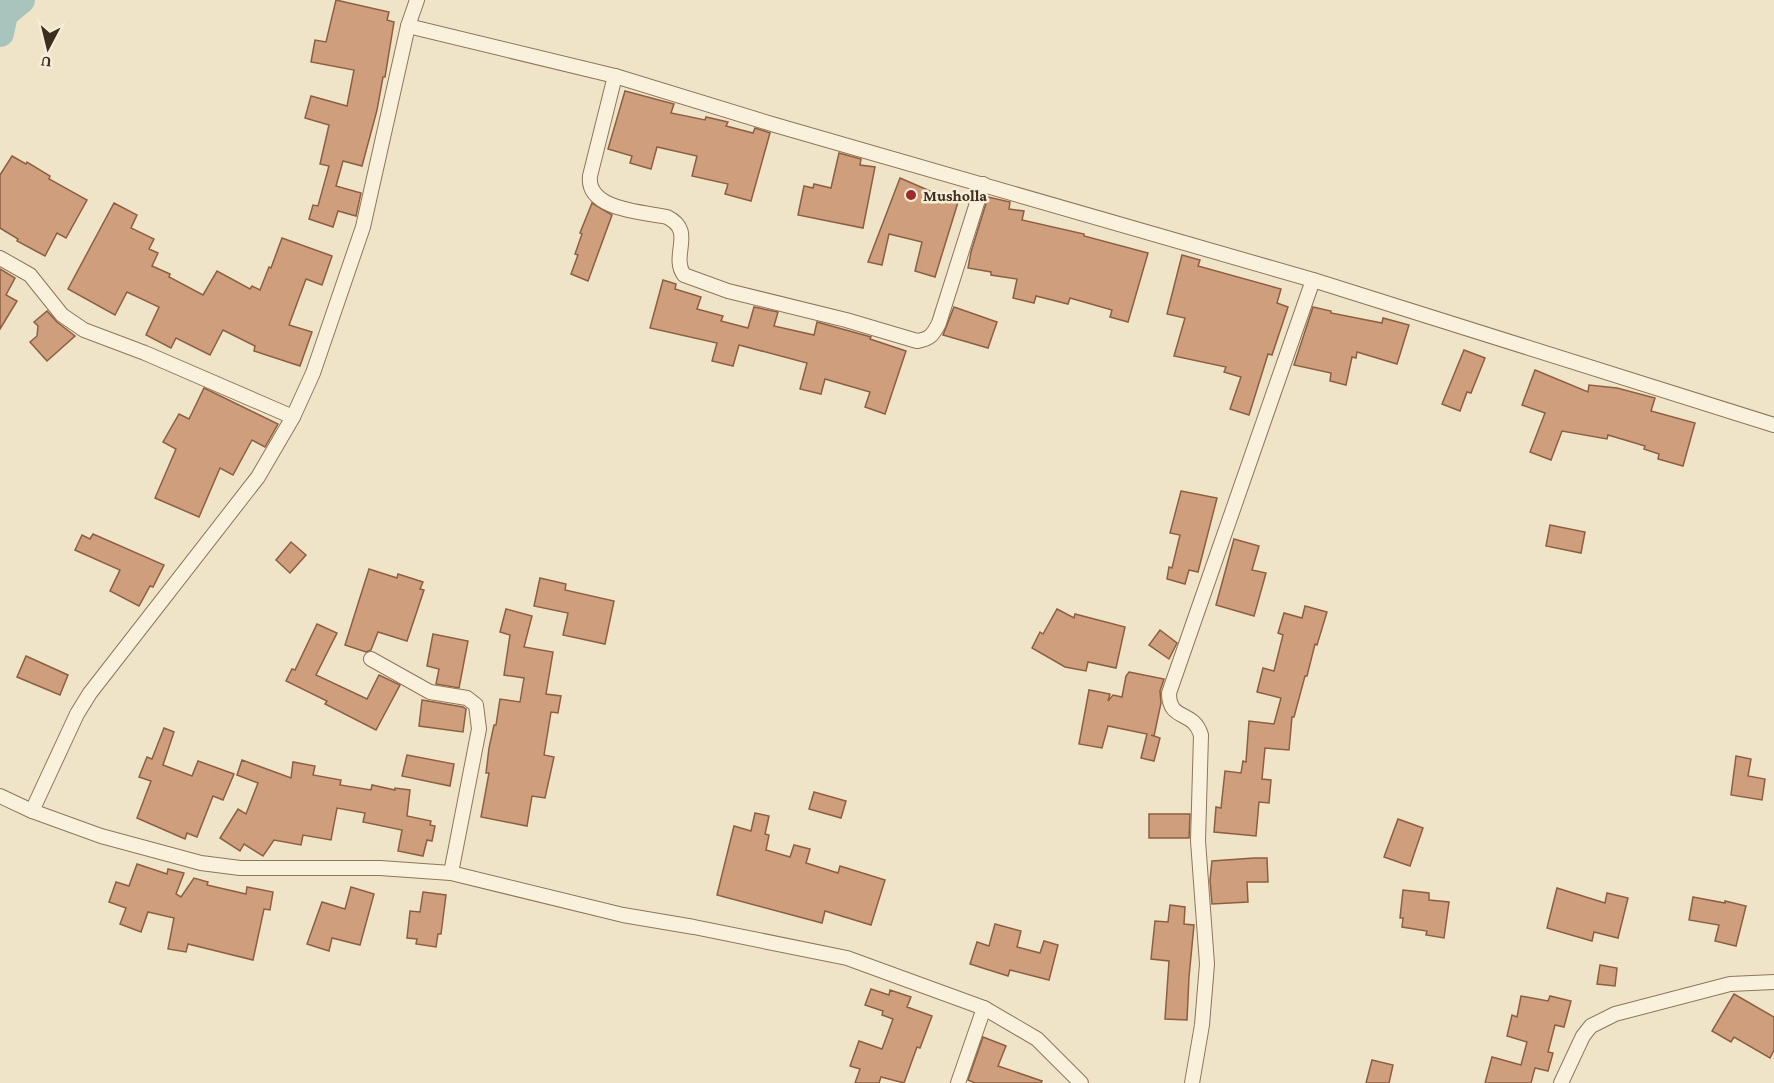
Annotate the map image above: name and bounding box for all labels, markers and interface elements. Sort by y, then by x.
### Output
north arrow [18,18,78,78]
text: U [40,53,53,71]
place label: Musholla [923,187,987,204]
marker: Musholla [904,188,918,202]

